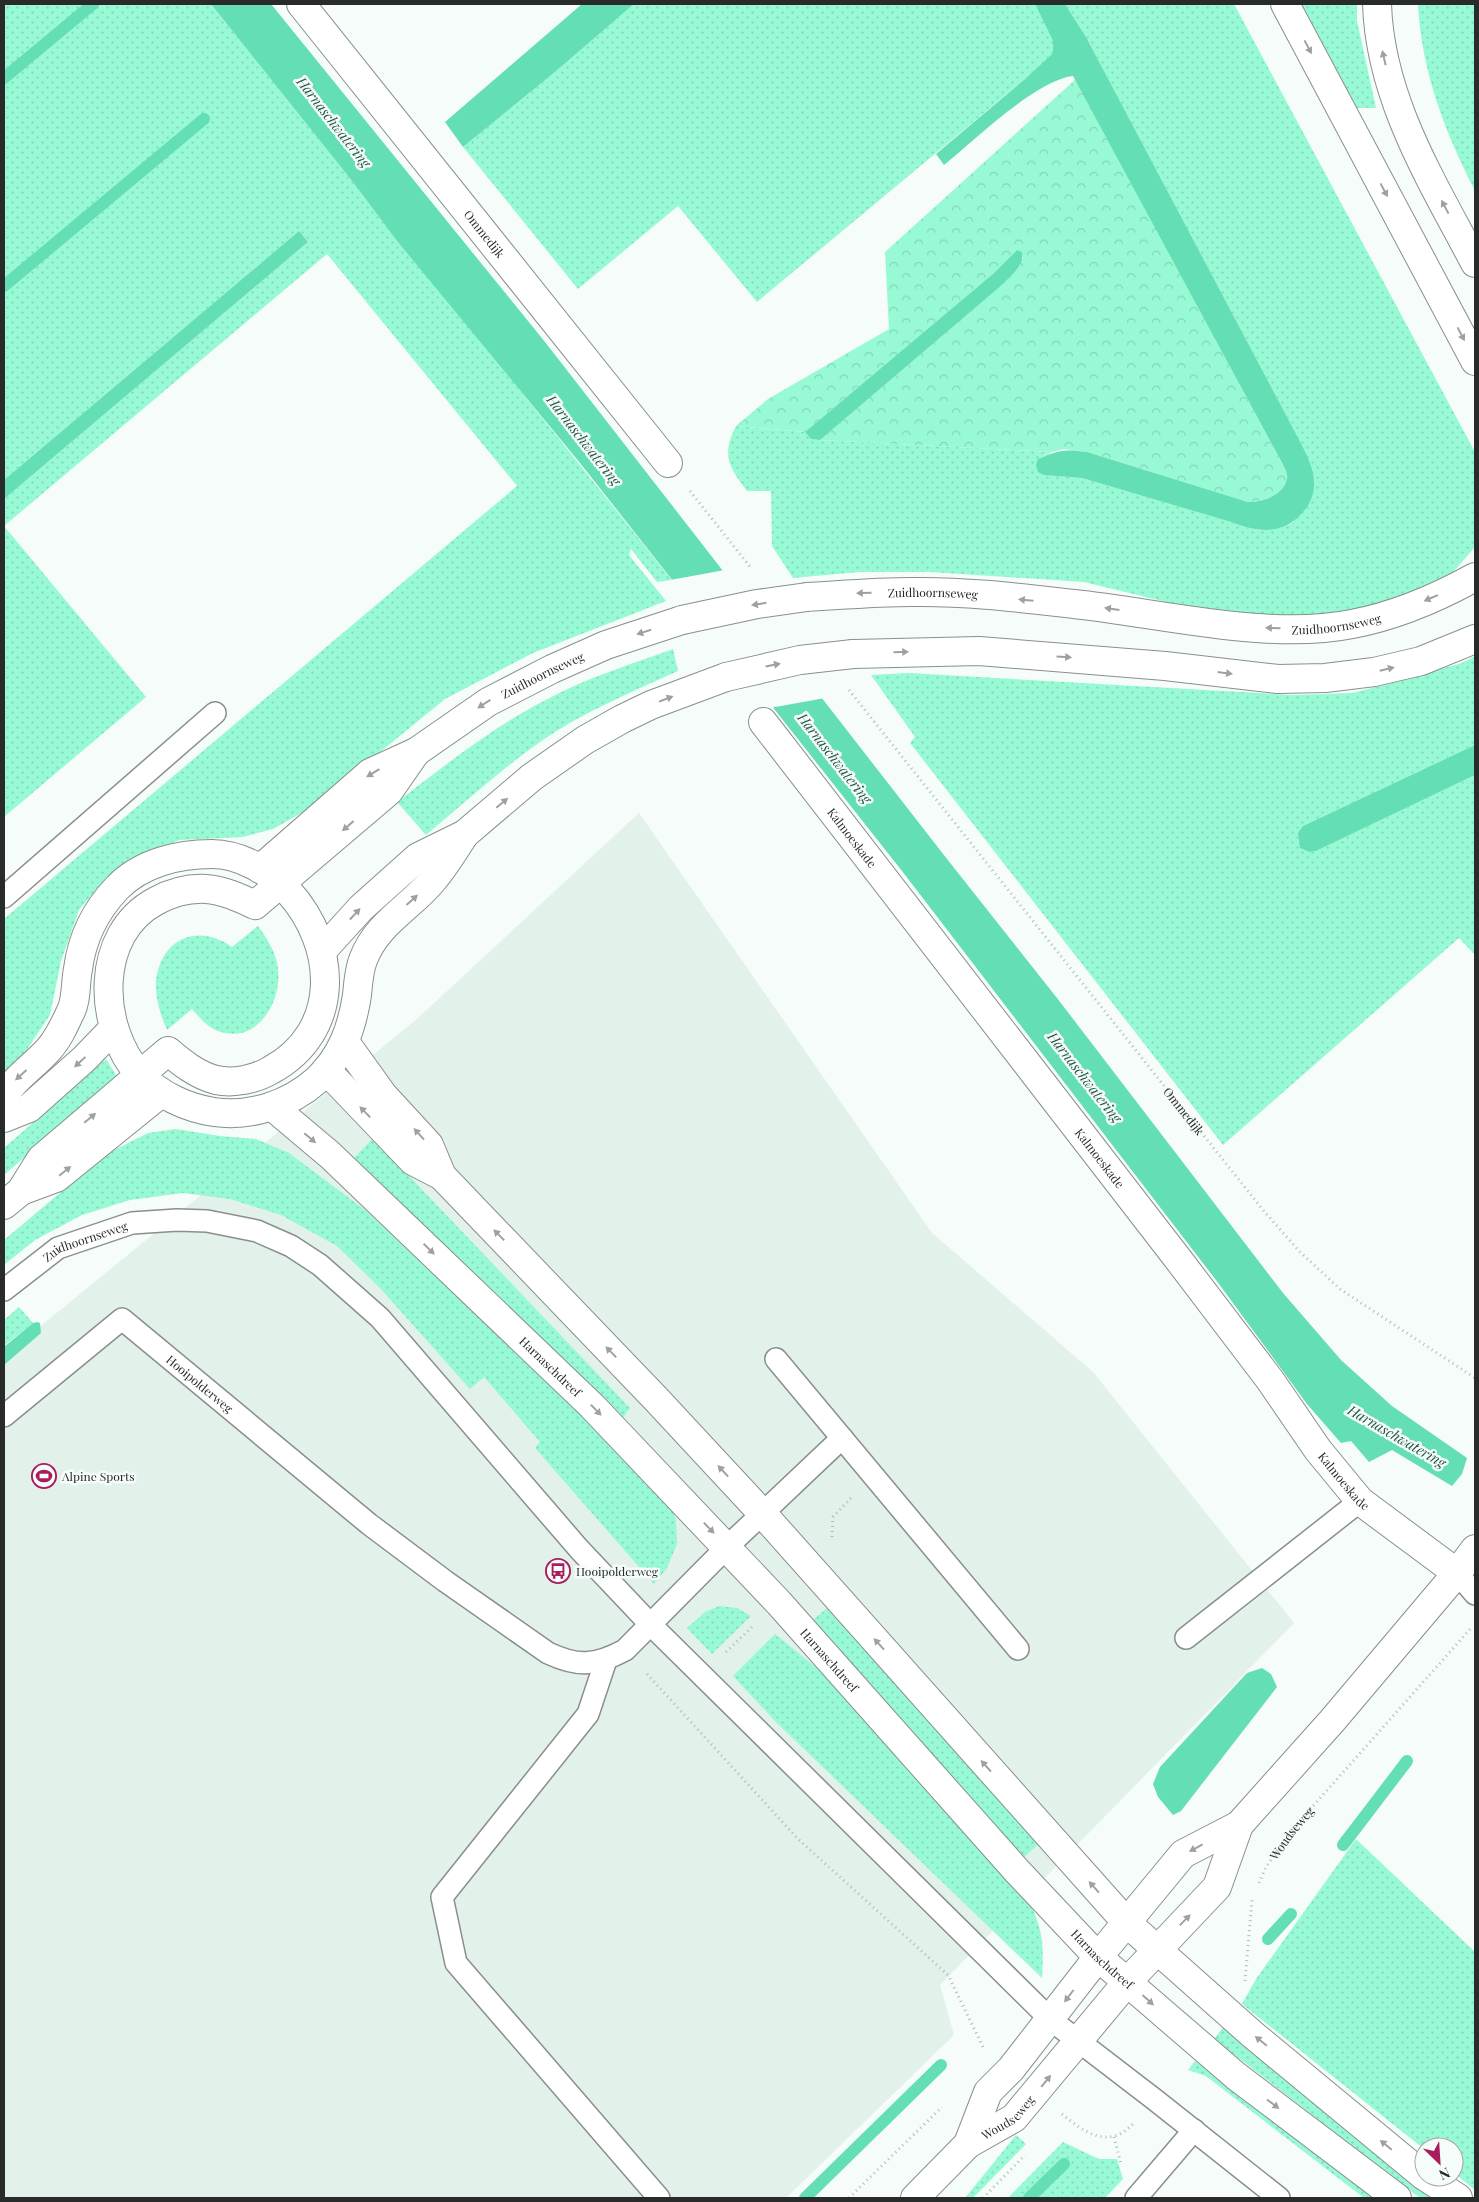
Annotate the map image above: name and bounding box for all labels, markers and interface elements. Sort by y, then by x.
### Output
one-way arrow [1304,40,1312,54]
one-way arrow [1380,50,1388,65]
water label: Harnaschwatering [292,72,376,173]
one-way arrow [1380,184,1389,197]
one-way arrow [1441,200,1449,215]
street label: Ommedijk [461,207,509,261]
one-way arrow [1457,326,1465,341]
water label: Harnaschwatering [542,390,626,491]
street label: Zuidhoornseweg [888,584,979,602]
one-way arrow [856,590,872,598]
one-way arrow [1423,594,1438,602]
one-way arrow [1018,596,1034,604]
one-way arrow [750,601,766,609]
one-way arrow [1104,605,1120,613]
street label: Zuidhoornseweg [1292,609,1383,637]
one-way arrow [1265,624,1281,632]
one-way arrow [636,629,651,637]
street label: Zuidhoornseweg [498,648,587,702]
one-way arrow [894,648,910,656]
one-way arrow [1056,654,1072,662]
one-way arrow [765,661,781,669]
one-way arrow [1379,665,1394,673]
one-way arrow [1218,669,1234,677]
one-way arrow [659,695,673,703]
one-way arrow [477,700,490,709]
water label: Harnaschwatering [793,708,877,809]
one-way arrow [366,769,379,778]
one-way arrow [495,797,508,808]
street label: Kalmoeskade [824,804,880,871]
one-way arrow [343,820,355,832]
one-way arrow [405,894,417,906]
one-way arrow [349,908,360,921]
water label: Harnaschwatering [1043,1027,1127,1128]
one-way arrow [75,1056,87,1068]
one-way arrow [15,1069,27,1081]
street label: Ommedijk [1160,1084,1208,1138]
one-way arrow [359,1107,371,1119]
one-way arrow [83,1112,95,1124]
street label: Kalmoeskade [1072,1125,1128,1191]
one-way arrow [413,1128,425,1140]
one-way arrow [303,1133,316,1144]
one-way arrow [58,1166,71,1177]
street label: Zuidhoornseweg [39,1217,130,1265]
one-way arrow [493,1229,505,1241]
one-way arrow [422,1243,434,1255]
street label: Harnaschdreef [516,1333,586,1400]
one-way arrow [605,1346,617,1358]
street label: Hooipolderweg [163,1351,237,1417]
water label: Harnaschwatering [1344,1400,1451,1473]
one-way arrow [590,1404,602,1416]
street label: Kalmoeskade [1315,1449,1373,1513]
sports icon: Alpine Sports [31,1463,57,1489]
one-way arrow [717,1466,729,1478]
place label: Alpine Sports [61,1468,135,1484]
one-way arrow [703,1521,715,1533]
bus stop icon: Hooipolderweg [545,1558,571,1584]
place label: Hooipolderweg [576,1563,659,1579]
street label: Harnaschdreef [797,1625,863,1696]
one-way arrow [873,1638,884,1651]
one-way arrow [981,1759,992,1772]
street label: Woudseweg [1265,1802,1318,1864]
one-way arrow [1188,1844,1203,1852]
one-way arrow [1089,1881,1100,1894]
one-way arrow [1179,1914,1191,1926]
street label: Harnaschdreef [1068,1926,1138,1993]
one-way arrow [1064,1989,1074,2003]
one-way arrow [1142,1994,1154,2006]
one-way arrow [1255,2036,1268,2047]
one-way arrow [1040,2075,1051,2088]
street label: Woudseweg [978,2091,1038,2143]
one-way arrow [1266,2099,1279,2110]
north arrow [1414,2137,1464,2187]
one-way arrow [1380,2139,1393,2150]
text: N [1436,2163,1453,2185]

